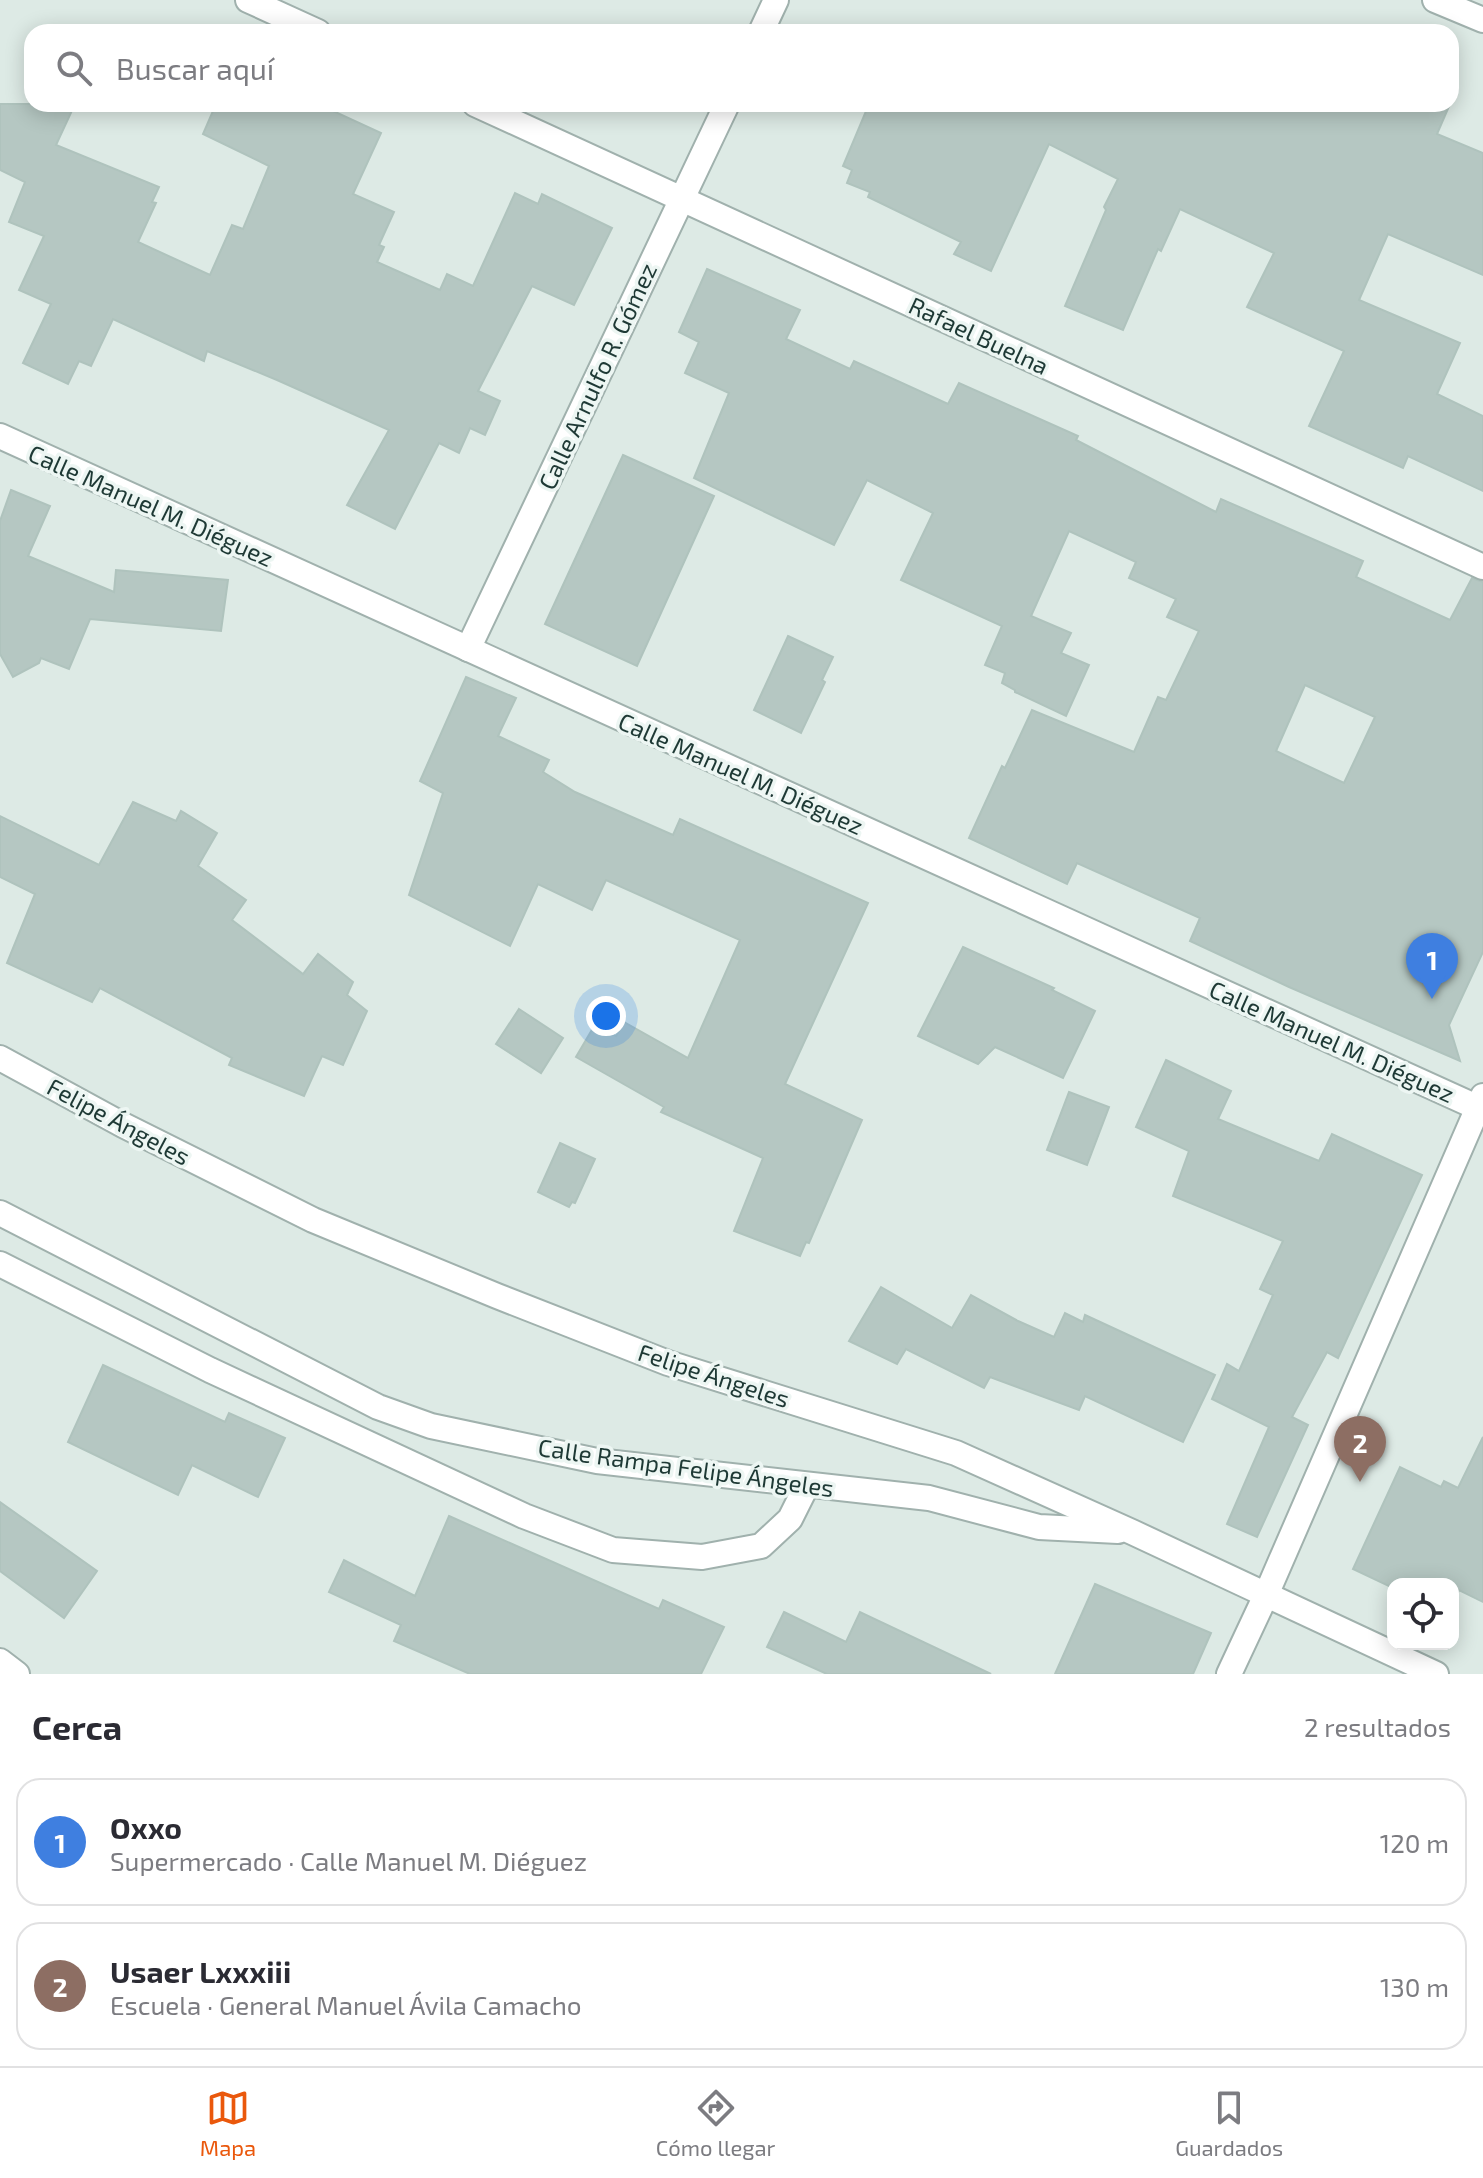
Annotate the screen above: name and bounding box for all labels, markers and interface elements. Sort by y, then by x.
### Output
search box [24,24,1459,112]
icon: search [52,46,96,90]
text: Buscar aquí [116,50,274,86]
street label: Calle Arnulfo R. Gómez [532,258,662,494]
street label: Rafael Buelna [905,290,1053,380]
street label: Calle Manuel M. Diéguez [24,438,278,572]
street label: Calle Manuel M. Diéguez [614,706,868,840]
pin: 1 [1406,933,1458,999]
street label: Calle Manuel M. Diéguez [1205,974,1459,1108]
your location [586,996,626,1036]
street label: Felipe Ángeles [43,1071,195,1171]
street label: Felipe Ángeles [635,1337,793,1413]
pin: 2 [1334,1416,1386,1482]
street label: Calle Rampa Felipe Ángeles [536,1432,836,1502]
map controls [1387,1578,1459,1650]
button: locate [1387,1578,1459,1650]
text: Cerca [32,1706,122,1747]
text: 2 resultados [1304,1711,1451,1742]
text: Oxxo [110,1809,182,1845]
text: 1 [54,1827,66,1858]
text: 120 m [1380,1827,1449,1858]
text: Supermercado · Calle Manuel M. Diéguez [110,1845,587,1876]
text: Usaer Lxxxiii [110,1953,291,1989]
text: 2 [52,1971,68,2002]
text: 130 m [1380,1971,1449,2002]
text: Escuela · General Manuel Ávila Camacho [110,1989,582,2020]
tab: Mapa [200,2086,256,2160]
tab: Cómo llegar [656,2086,775,2160]
tab: Guardados [1175,2086,1283,2160]

